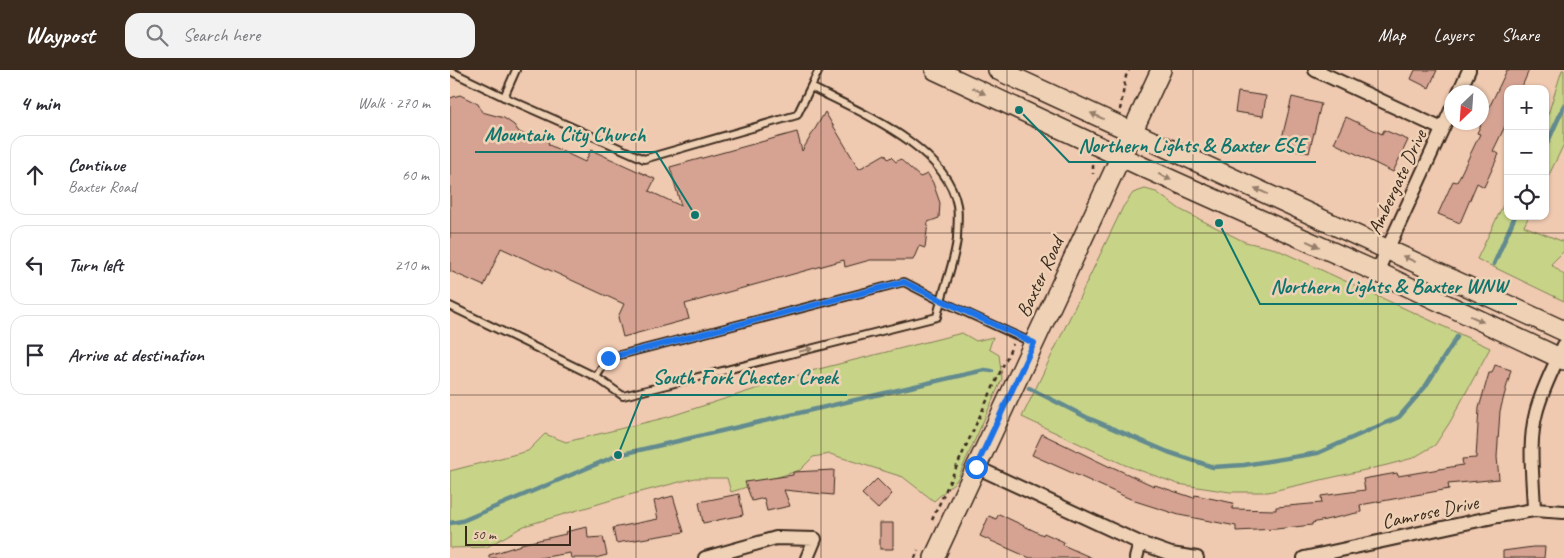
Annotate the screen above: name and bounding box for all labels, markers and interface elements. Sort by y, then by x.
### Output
search box [125,13,475,58]
text: Waypost [25,20,95,50]
icon: search [143,21,171,49]
text: Search here [183,23,260,47]
text: Map [1378,24,1406,46]
text: Layers [1434,24,1473,46]
text: Share [1501,24,1539,46]
north arrow [1444,85,1489,130]
map controls [1504,85,1549,220]
button: + [1504,85,1549,130]
one-way arrow [972,87,986,95]
text: 4 min [20,90,60,116]
text: Walk · 270 m [358,93,430,113]
one-way arrow [1090,112,1104,120]
callout: Mountain City Church [475,116,656,152]
text: Mountain City Church [485,121,647,148]
street label: Ambergate Drive [1362,124,1433,238]
callout: Northern Lights & Baxter ESE [1069,126,1316,162]
button: − [1504,130,1549,175]
text: Northern Lights & Baxter ESE [1078,132,1309,158]
text: Continue [68,153,125,177]
icon: ahead [21,161,49,189]
text: 60 m [402,165,429,185]
one-way arrow [1158,174,1172,182]
button: locate [1504,175,1549,220]
text: Baxter Road [68,177,136,197]
one-way arrow [1254,186,1268,194]
street label: Baxter Road [1011,230,1071,321]
one-way arrow [1306,240,1320,248]
icon: left [21,251,49,279]
text: Turn left [68,253,123,277]
one-way arrow [1402,254,1416,262]
text: 210 m [395,255,429,275]
callout: Northern Lights & Baxter WNW [1260,268,1517,304]
text: Northern Lights & Baxter WNW [1270,273,1510,299]
one-way arrow [1470,315,1484,323]
icon: arrive [21,341,49,369]
text: Arrive at destination [68,343,204,367]
one-way arrow [798,346,813,354]
route end [597,347,620,370]
callout: South Fork Chester Creek [642,359,847,395]
text: South Fork Chester Creek [652,364,840,390]
route start [965,456,988,479]
street label: Camrose Drive [1380,489,1482,534]
scale bar [465,523,571,546]
text: 50 m [472,526,496,543]

